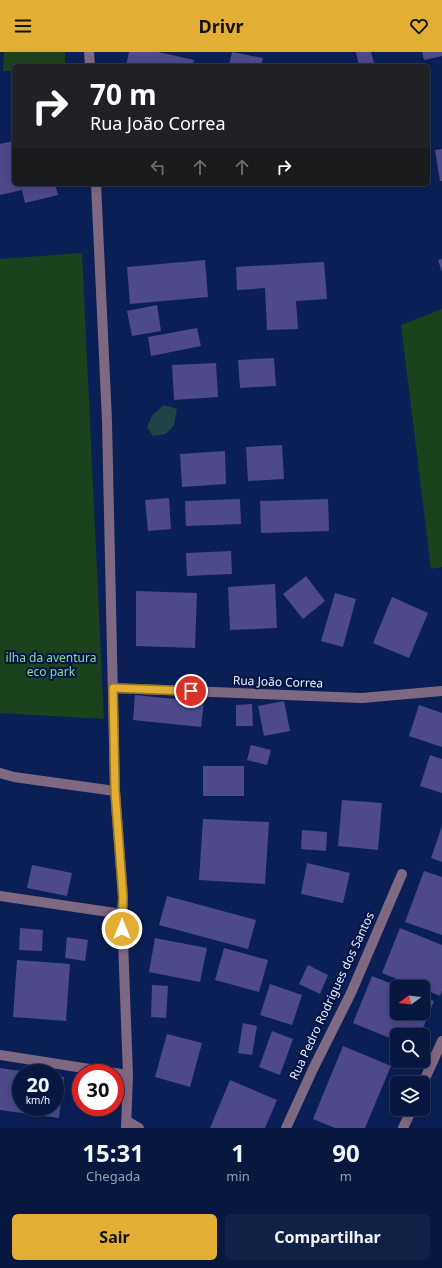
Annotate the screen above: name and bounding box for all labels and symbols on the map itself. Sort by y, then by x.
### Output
park label: ilha da aventura eco park [6,649,96,680]
street label: Rua João Correa [233,671,323,692]
pin [174,674,208,708]
position arrow [101,908,143,950]
street label: Rua Pedro Rodrigues dos Santos [285,909,378,1082]
north arrow [390,980,430,1020]
speed limit sign: 30 [72,1064,124,1116]

